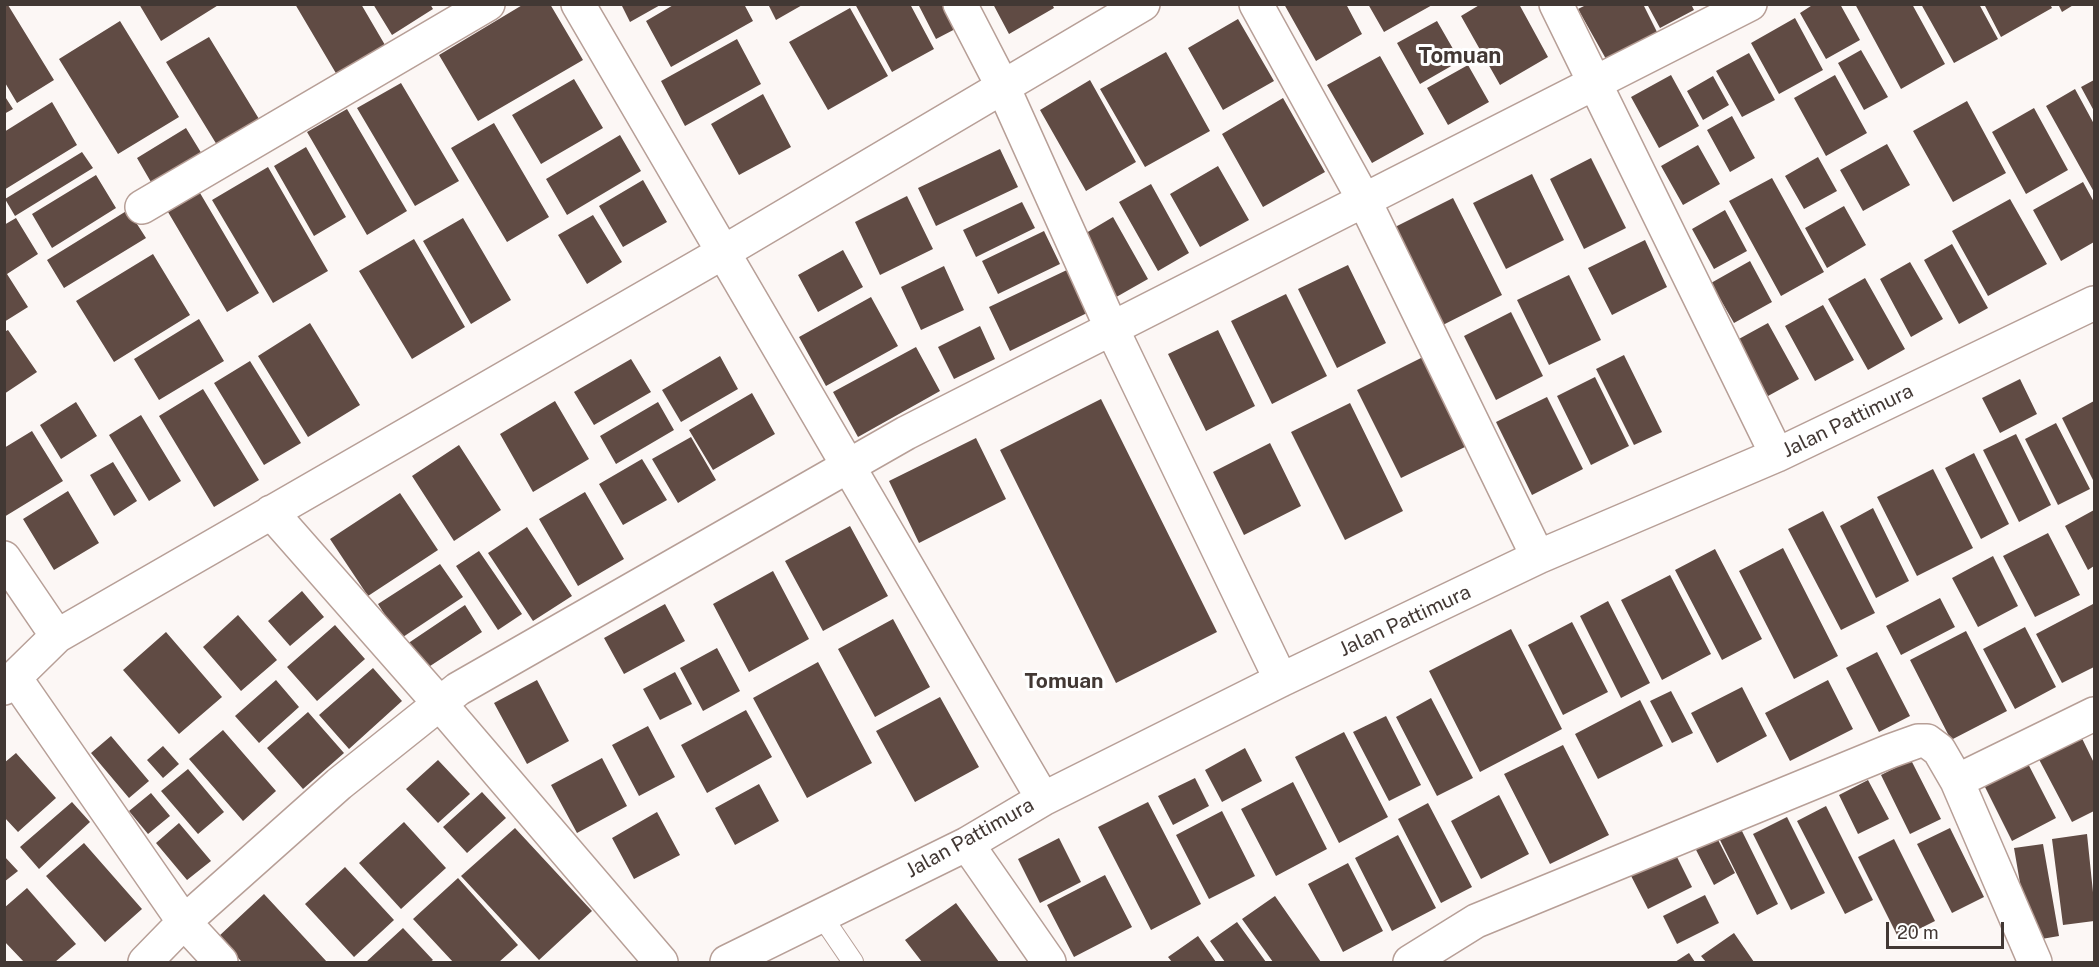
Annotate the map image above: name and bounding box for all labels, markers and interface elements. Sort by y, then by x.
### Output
district label: Tomuan [1419,43,1501,69]
street label: Jalan Pattimura [1779,379,1917,463]
street label: Jalan Pattimura [1335,580,1475,662]
district label: Tomuan [1024,669,1104,695]
street label: Jalan Pattimura [902,793,1038,883]
scale bar [1889,910,2008,948]
text: 20 m [1897,922,1939,943]

